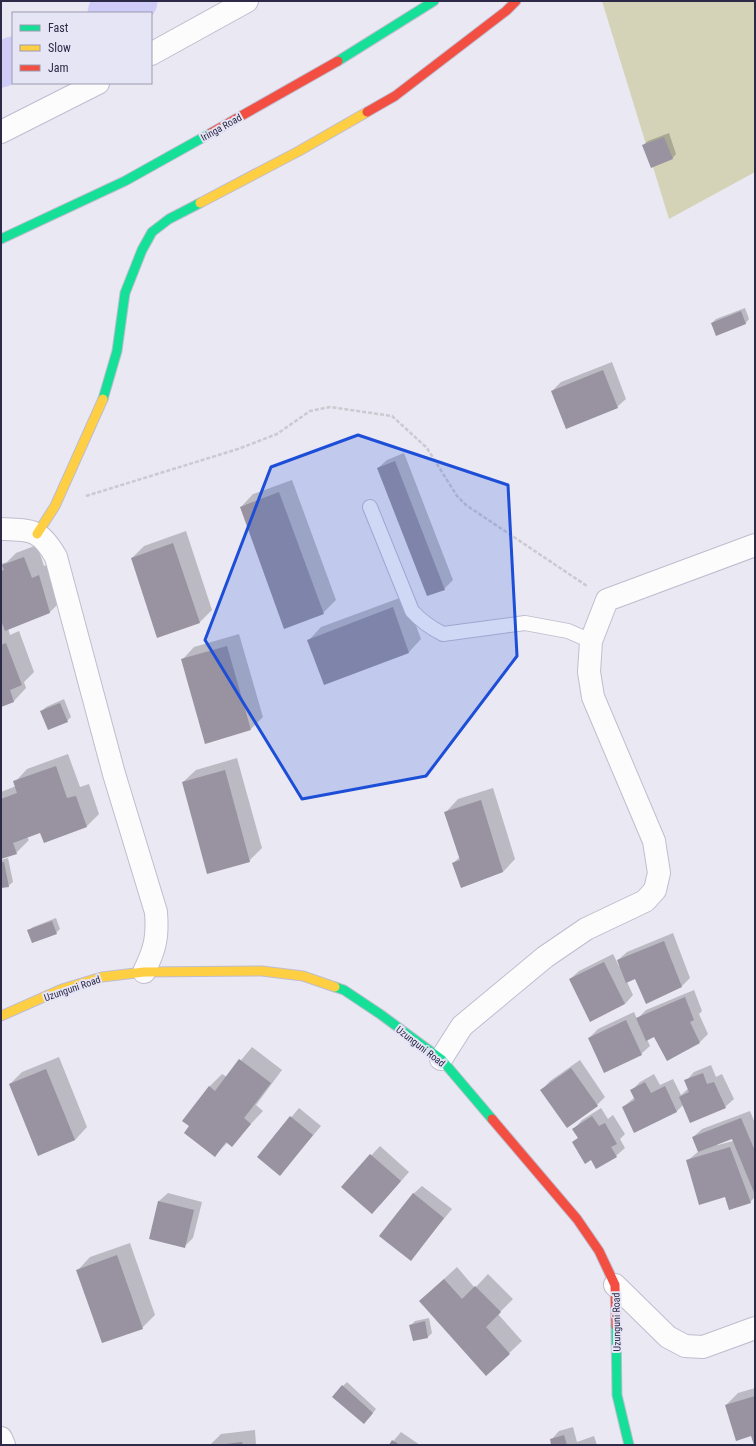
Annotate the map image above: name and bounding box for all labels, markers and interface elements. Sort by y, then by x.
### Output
legend [12,12,152,84]
text: Fast [48,21,69,35]
text: Slow [48,41,71,55]
text: Jam [48,61,69,75]
street label: Iringa Road [199,112,244,143]
street label: Uzunguni Road [42,974,102,1003]
street label: Uzunguni Road [394,1024,447,1069]
street label: Uzunguni Road [610,1292,623,1352]

